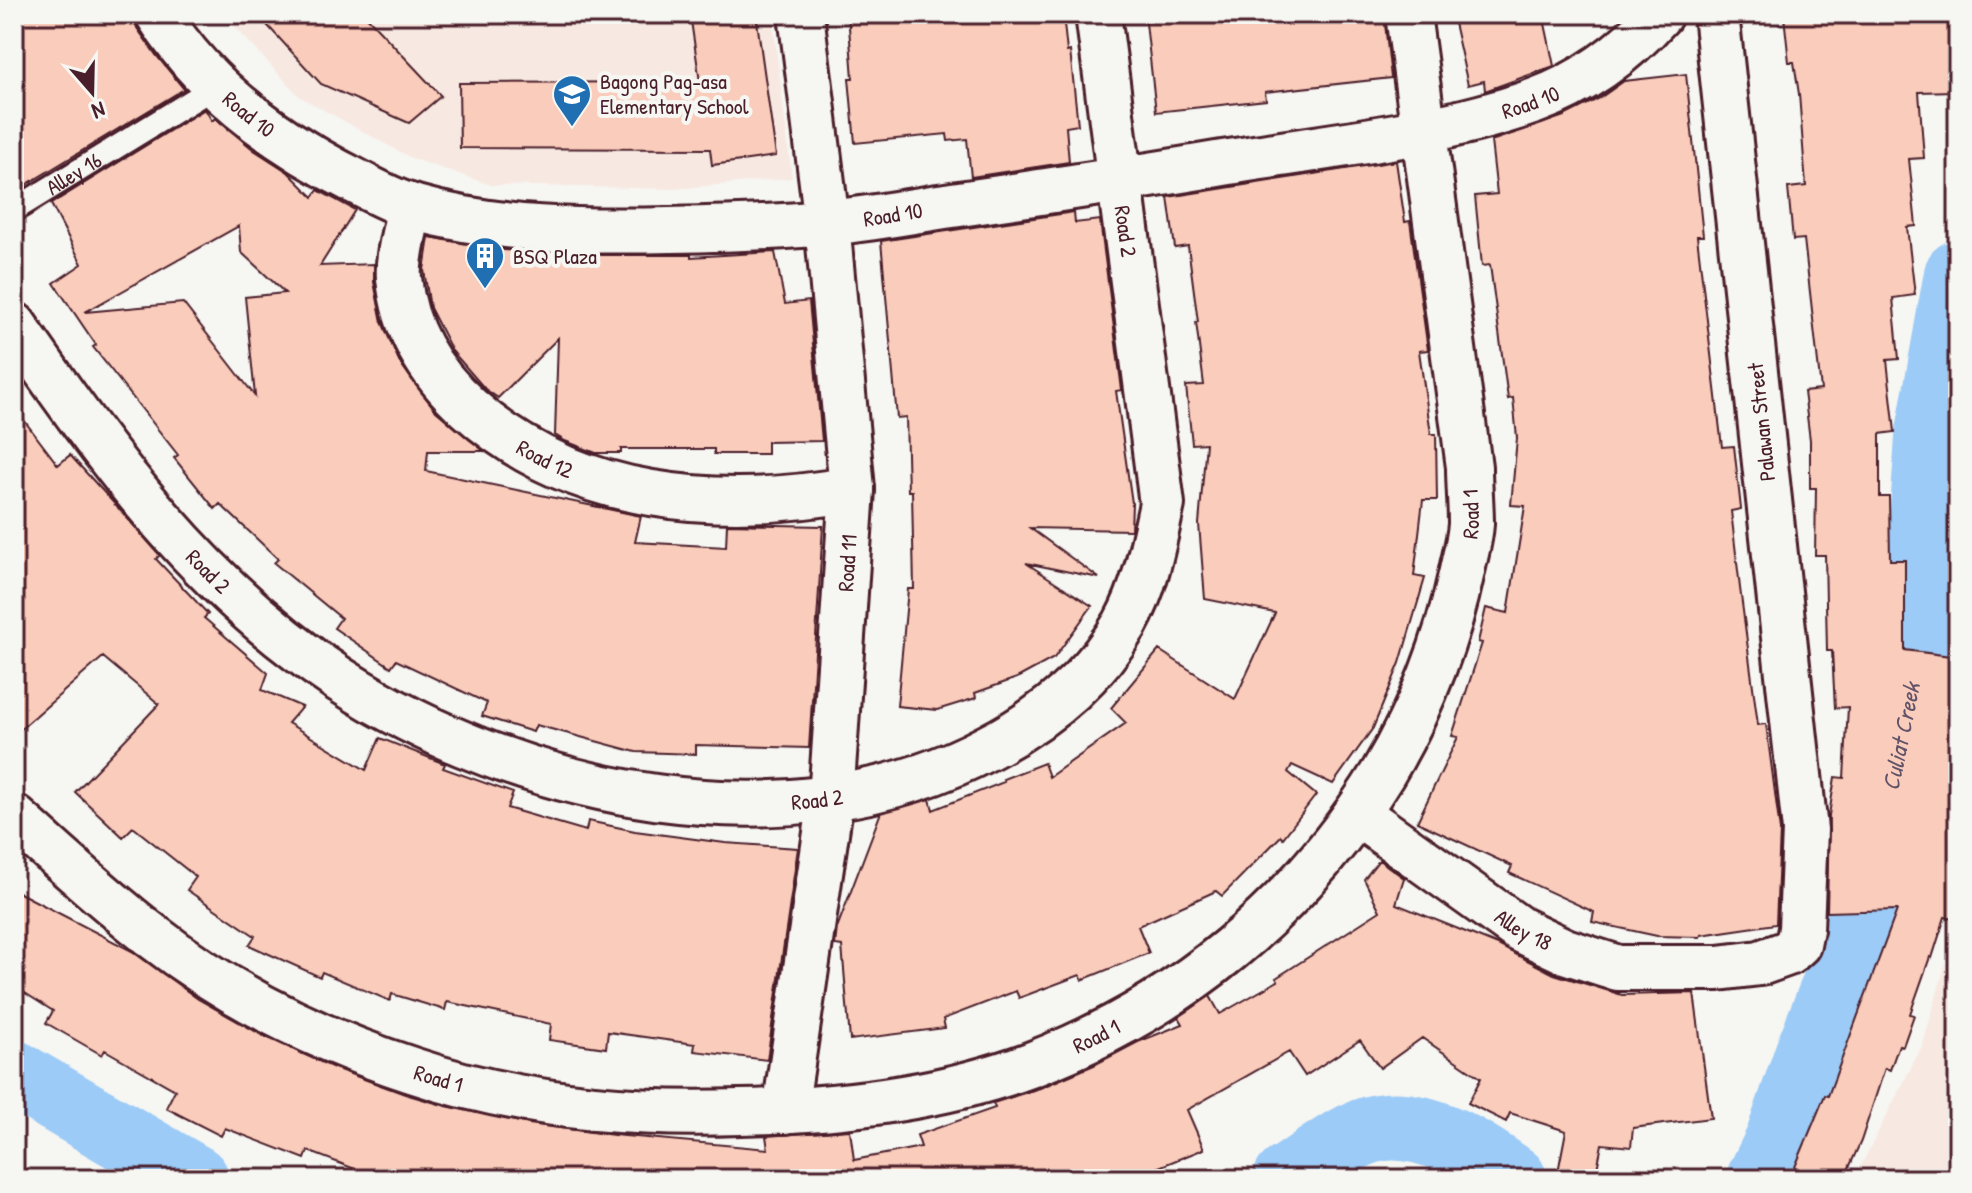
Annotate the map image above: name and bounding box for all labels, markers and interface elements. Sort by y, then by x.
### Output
north arrow [52,52,132,132]
place label: Bagong Pag-asa Elementary School [600,66,749,121]
school or university icon: Bagong Pag-asa Elementary School [551,73,593,128]
street label: Road 10 [1498,78,1564,126]
street label: Road 10 [216,84,281,144]
text: N [88,95,109,127]
street label: Alley 16 [40,145,107,202]
street label: Road 10 [862,195,925,234]
street label: Road 2 [1108,203,1145,259]
building icon: BSQ Plaza [464,235,506,290]
place label: BSQ Plaza [513,241,597,271]
street label: Palawan Street [1740,361,1782,483]
street label: Road 12 [511,432,578,485]
street label: Road 1 [1454,489,1486,541]
street label: Road 11 [830,533,864,592]
street label: Road 2 [180,542,238,600]
water label: Culiat Creek [1874,678,1927,793]
street label: Road 2 [790,781,845,817]
street label: Alley 18 [1489,902,1557,957]
street label: Road 1 [1068,1012,1125,1060]
street label: Road 1 [410,1057,466,1099]

